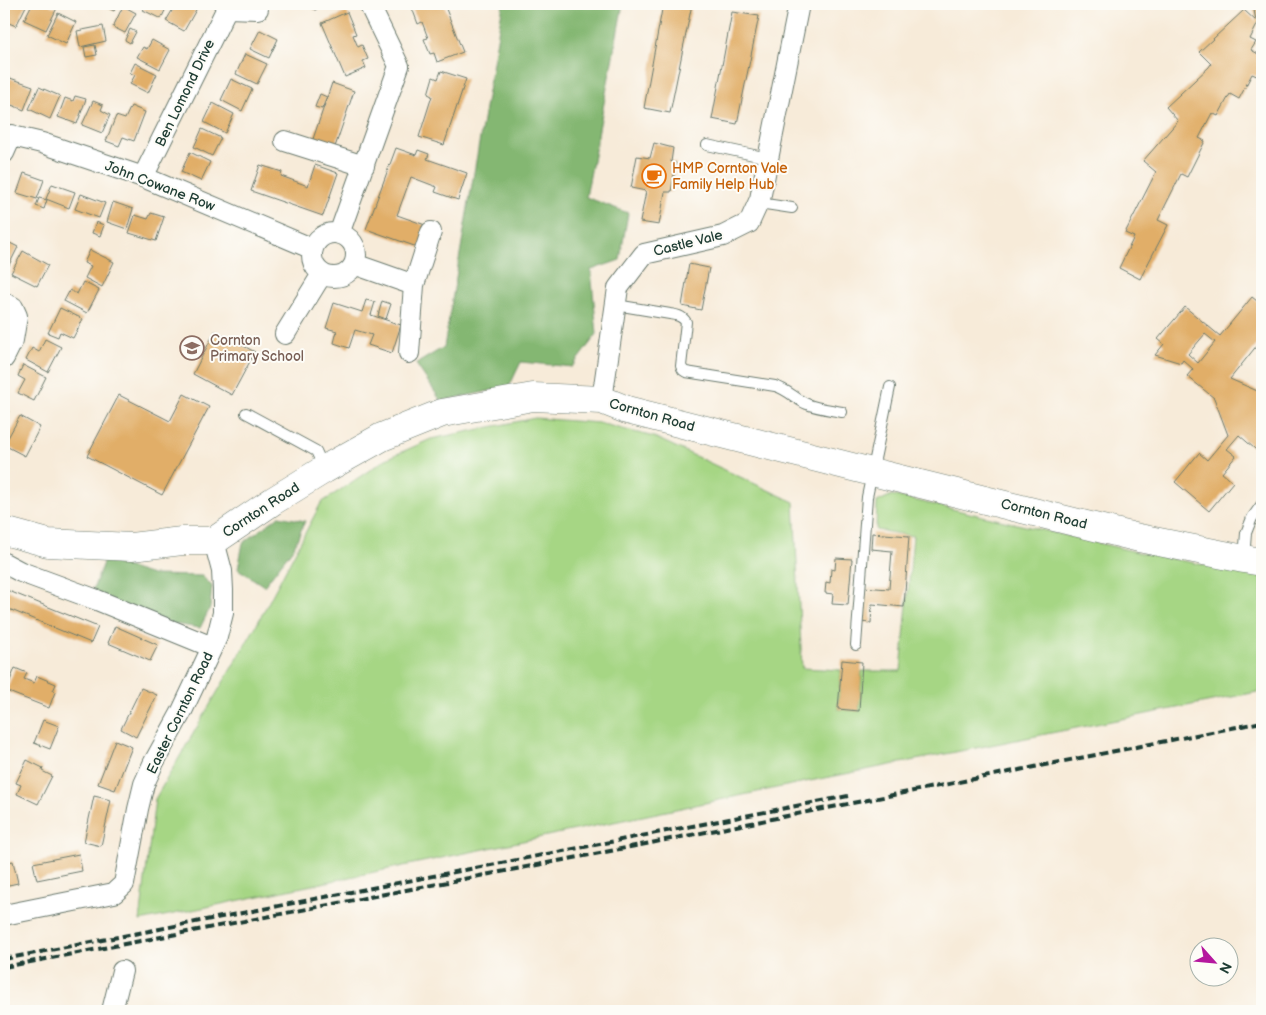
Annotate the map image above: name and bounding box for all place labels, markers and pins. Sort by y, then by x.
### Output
place label: HMP Cornton Vale Family Help Hub [672,160,788,193]
cafe icon: HMP Cornton Vale Family Help Hub [641,163,667,189]
place label: Cornton Primary School [210,332,304,365]
school or university icon: Cornton Primary School [179,335,205,361]

